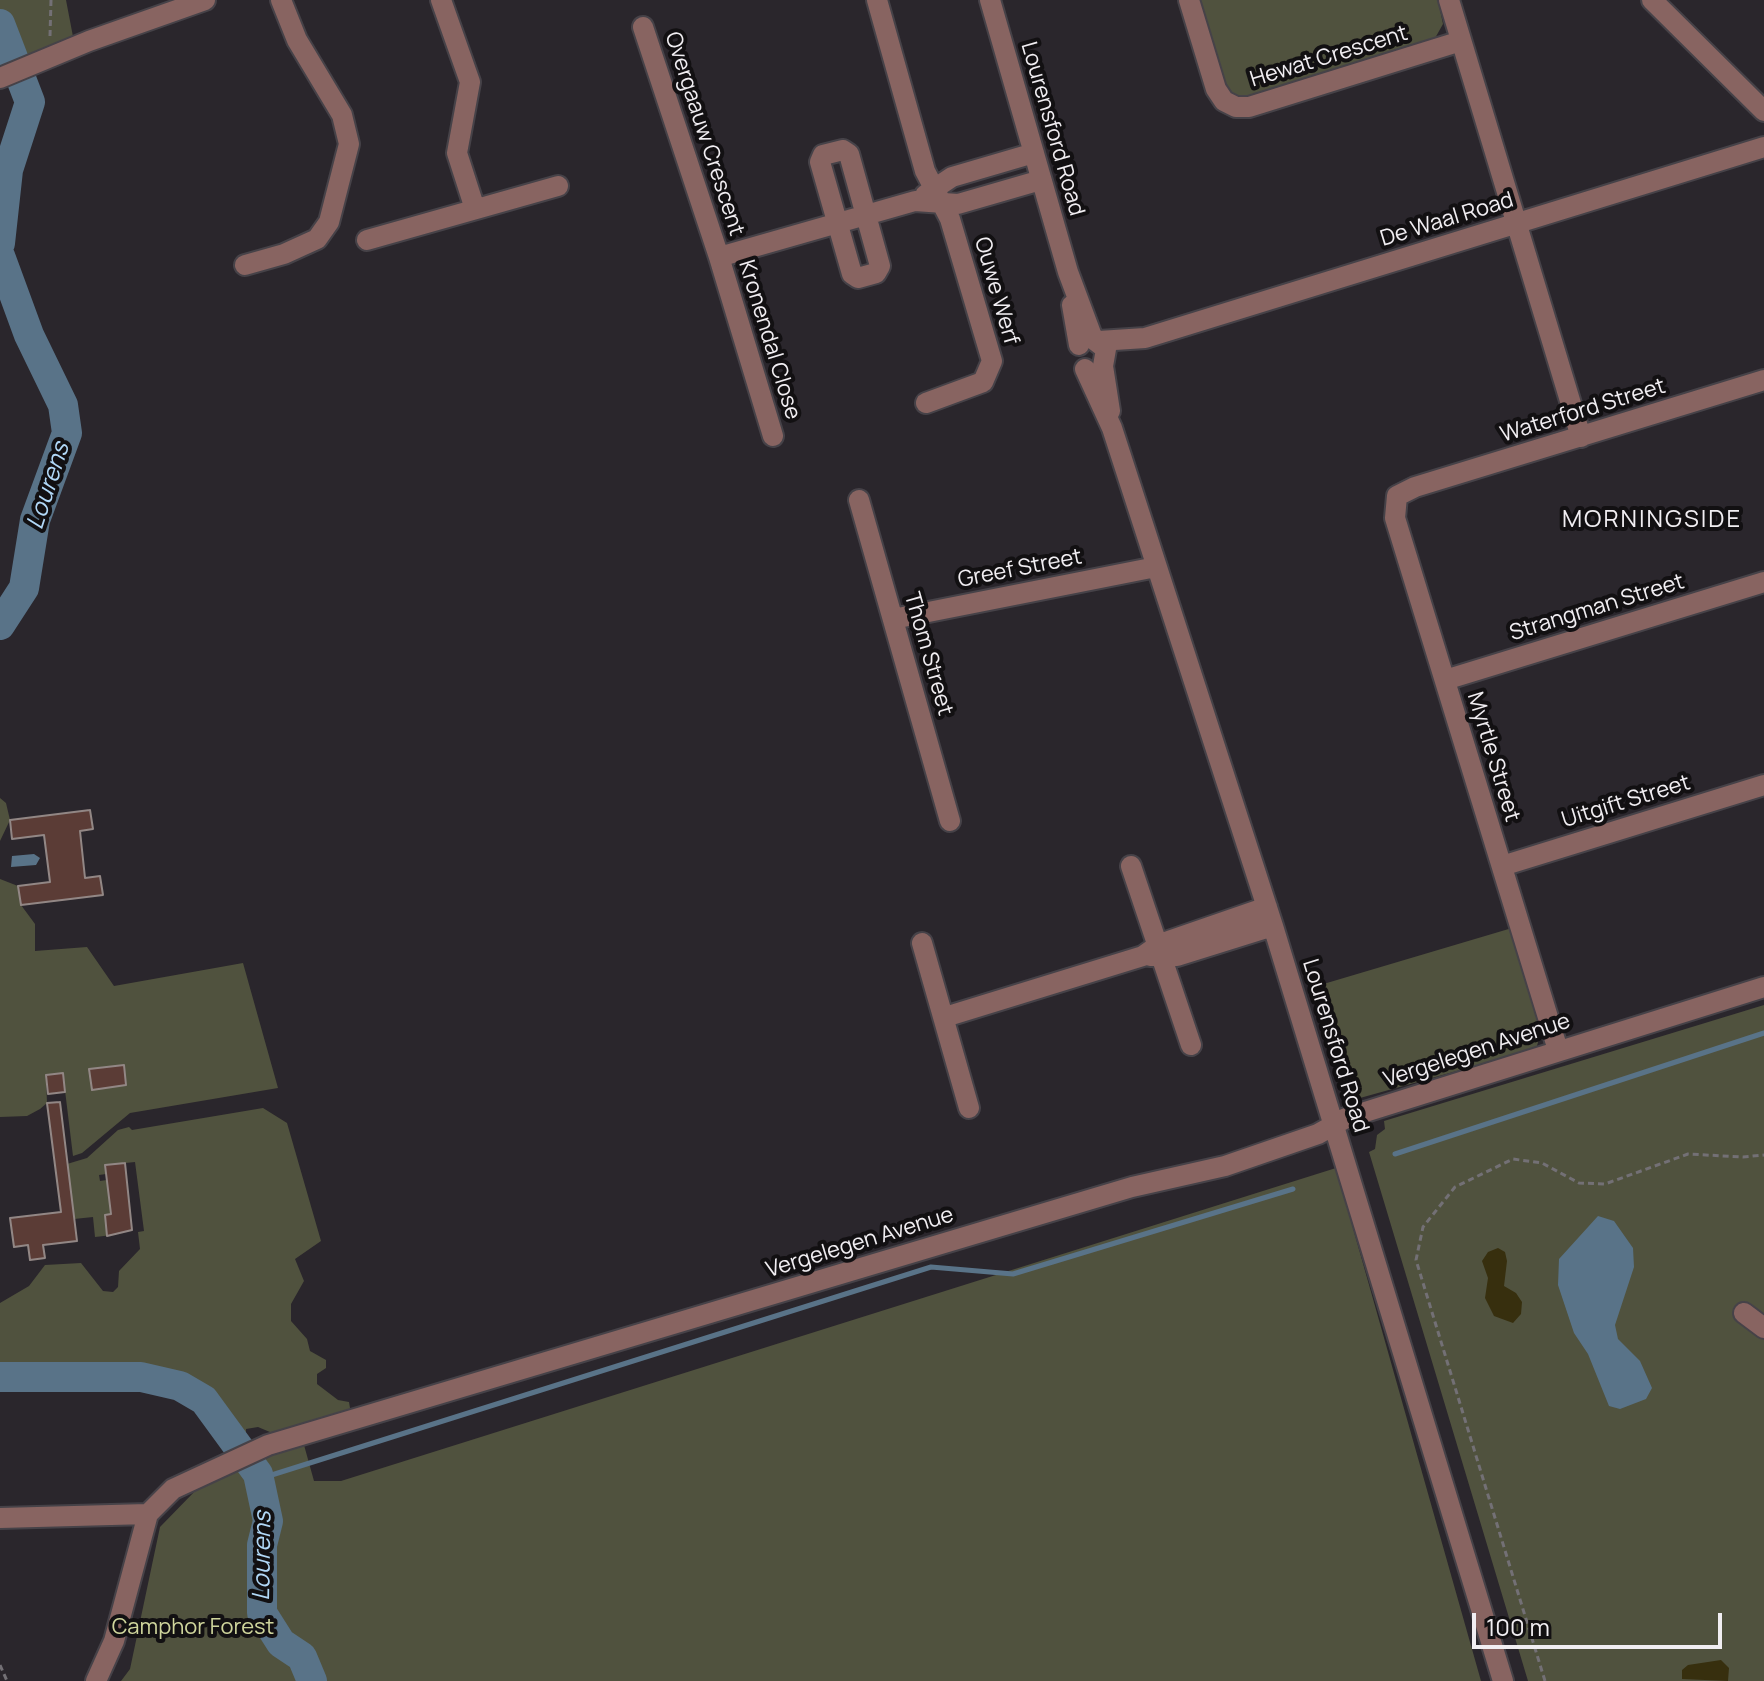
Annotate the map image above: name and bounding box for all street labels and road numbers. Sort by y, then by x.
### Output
street label: Hewat Crescent [1247,21,1411,93]
street label: Overgaauw Crescent [659,29,749,239]
street label: Lourensford Road [1015,39,1089,219]
street label: De Waal Road [1377,187,1517,253]
street label: Ouwe Werf [968,234,1024,348]
street label: Kronendal Close [732,257,806,423]
street label: Waterford Street [1497,373,1669,449]
street label: Greef Street [956,544,1084,594]
street label: Strangman Street [1507,569,1687,647]
street label: Thom Street [898,589,958,719]
street label: Myrtle Street [1461,689,1525,825]
street label: Uitgift Street [1558,770,1694,834]
street label: Lourensford Road [1296,956,1374,1136]
street label: Vergelegen Avenue [1380,1008,1574,1094]
street label: Vergelegen Avenue [763,1202,957,1284]

